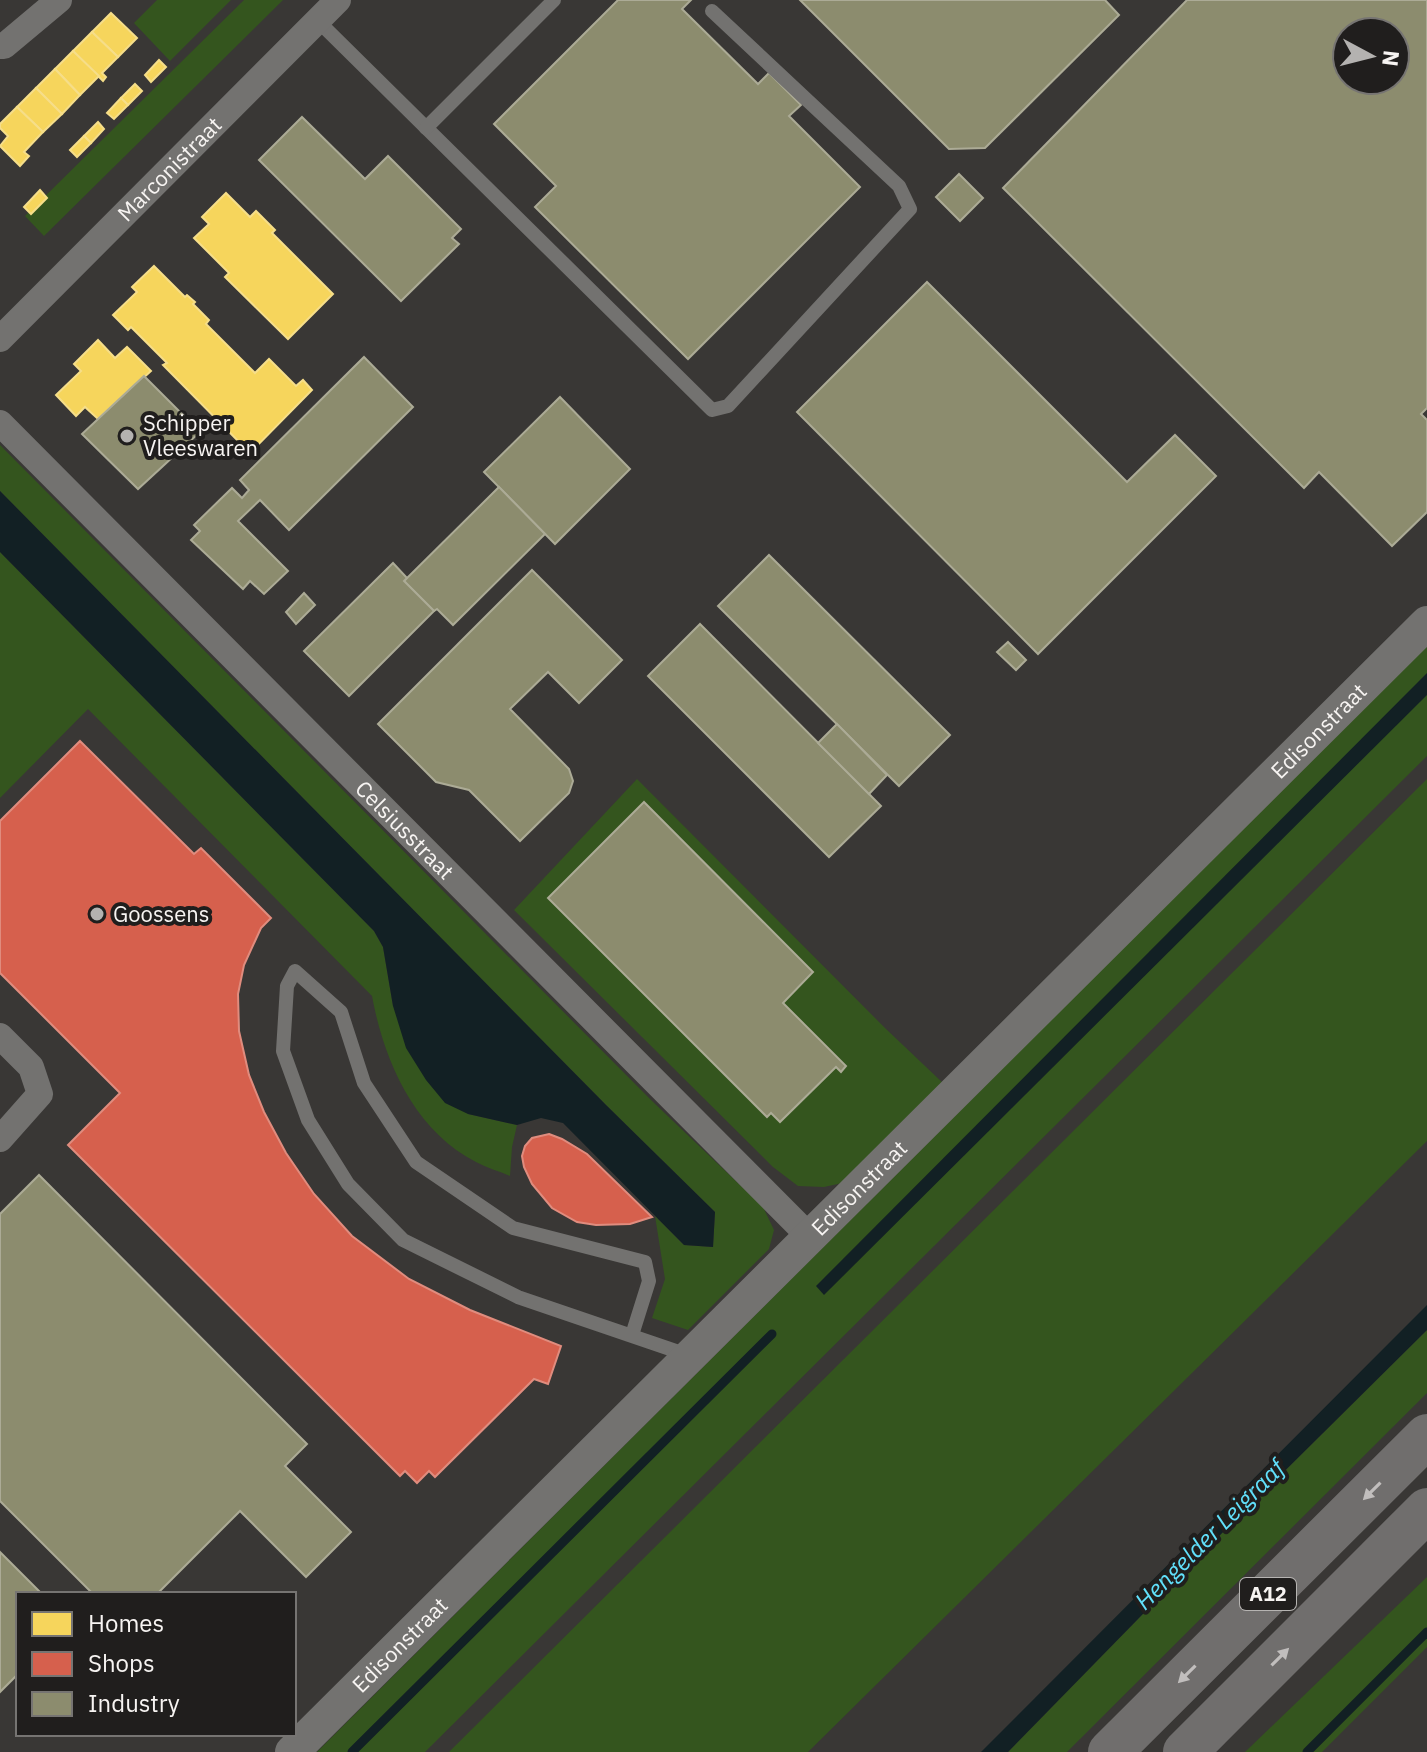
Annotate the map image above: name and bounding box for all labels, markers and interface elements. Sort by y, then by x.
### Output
north arrow [1331,16,1411,96]
text: N [1376,49,1407,68]
street label: Marconistraat [111,110,228,227]
place label: Schipper Vleeswaren [143,408,258,462]
marker: Schipper Vleeswaren [118,427,136,445]
street label: Edisonstraat [1264,676,1372,784]
street label: Celsiusstraat [350,774,461,885]
place label: Goossens [113,899,210,928]
marker: Goossens [88,905,106,923]
street label: Edisonstraat [805,1133,913,1241]
water label: Hengelder Leigraaf [1127,1451,1293,1616]
one-way arrow [1363,1481,1382,1500]
road number: A12 [1240,1578,1296,1610]
street label: Edisonstraat [345,1590,454,1698]
legend [16,1592,296,1736]
text: Homes [88,1607,164,1639]
text: Shops [88,1647,155,1679]
one-way arrow [1270,1648,1289,1667]
one-way arrow [1178,1665,1197,1684]
text: Industry [88,1687,180,1719]

